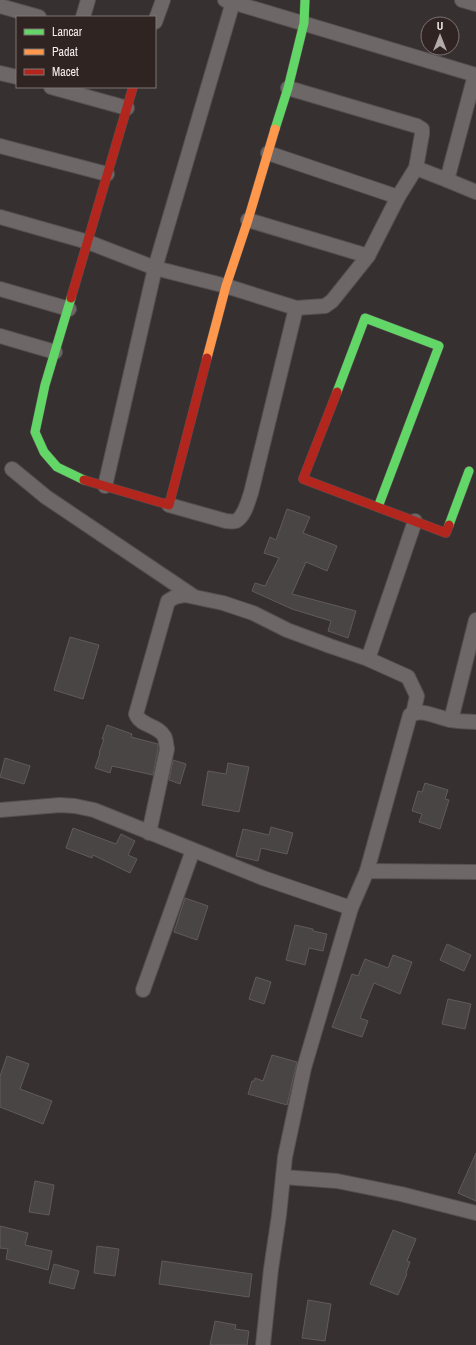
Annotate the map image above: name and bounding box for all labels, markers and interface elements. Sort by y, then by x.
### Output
legend [16,16,156,88]
north arrow [420,16,460,56]
text: U [437,19,443,33]
text: Lancar [52,24,83,40]
text: Padat [52,44,78,60]
text: Macet [52,64,79,80]

